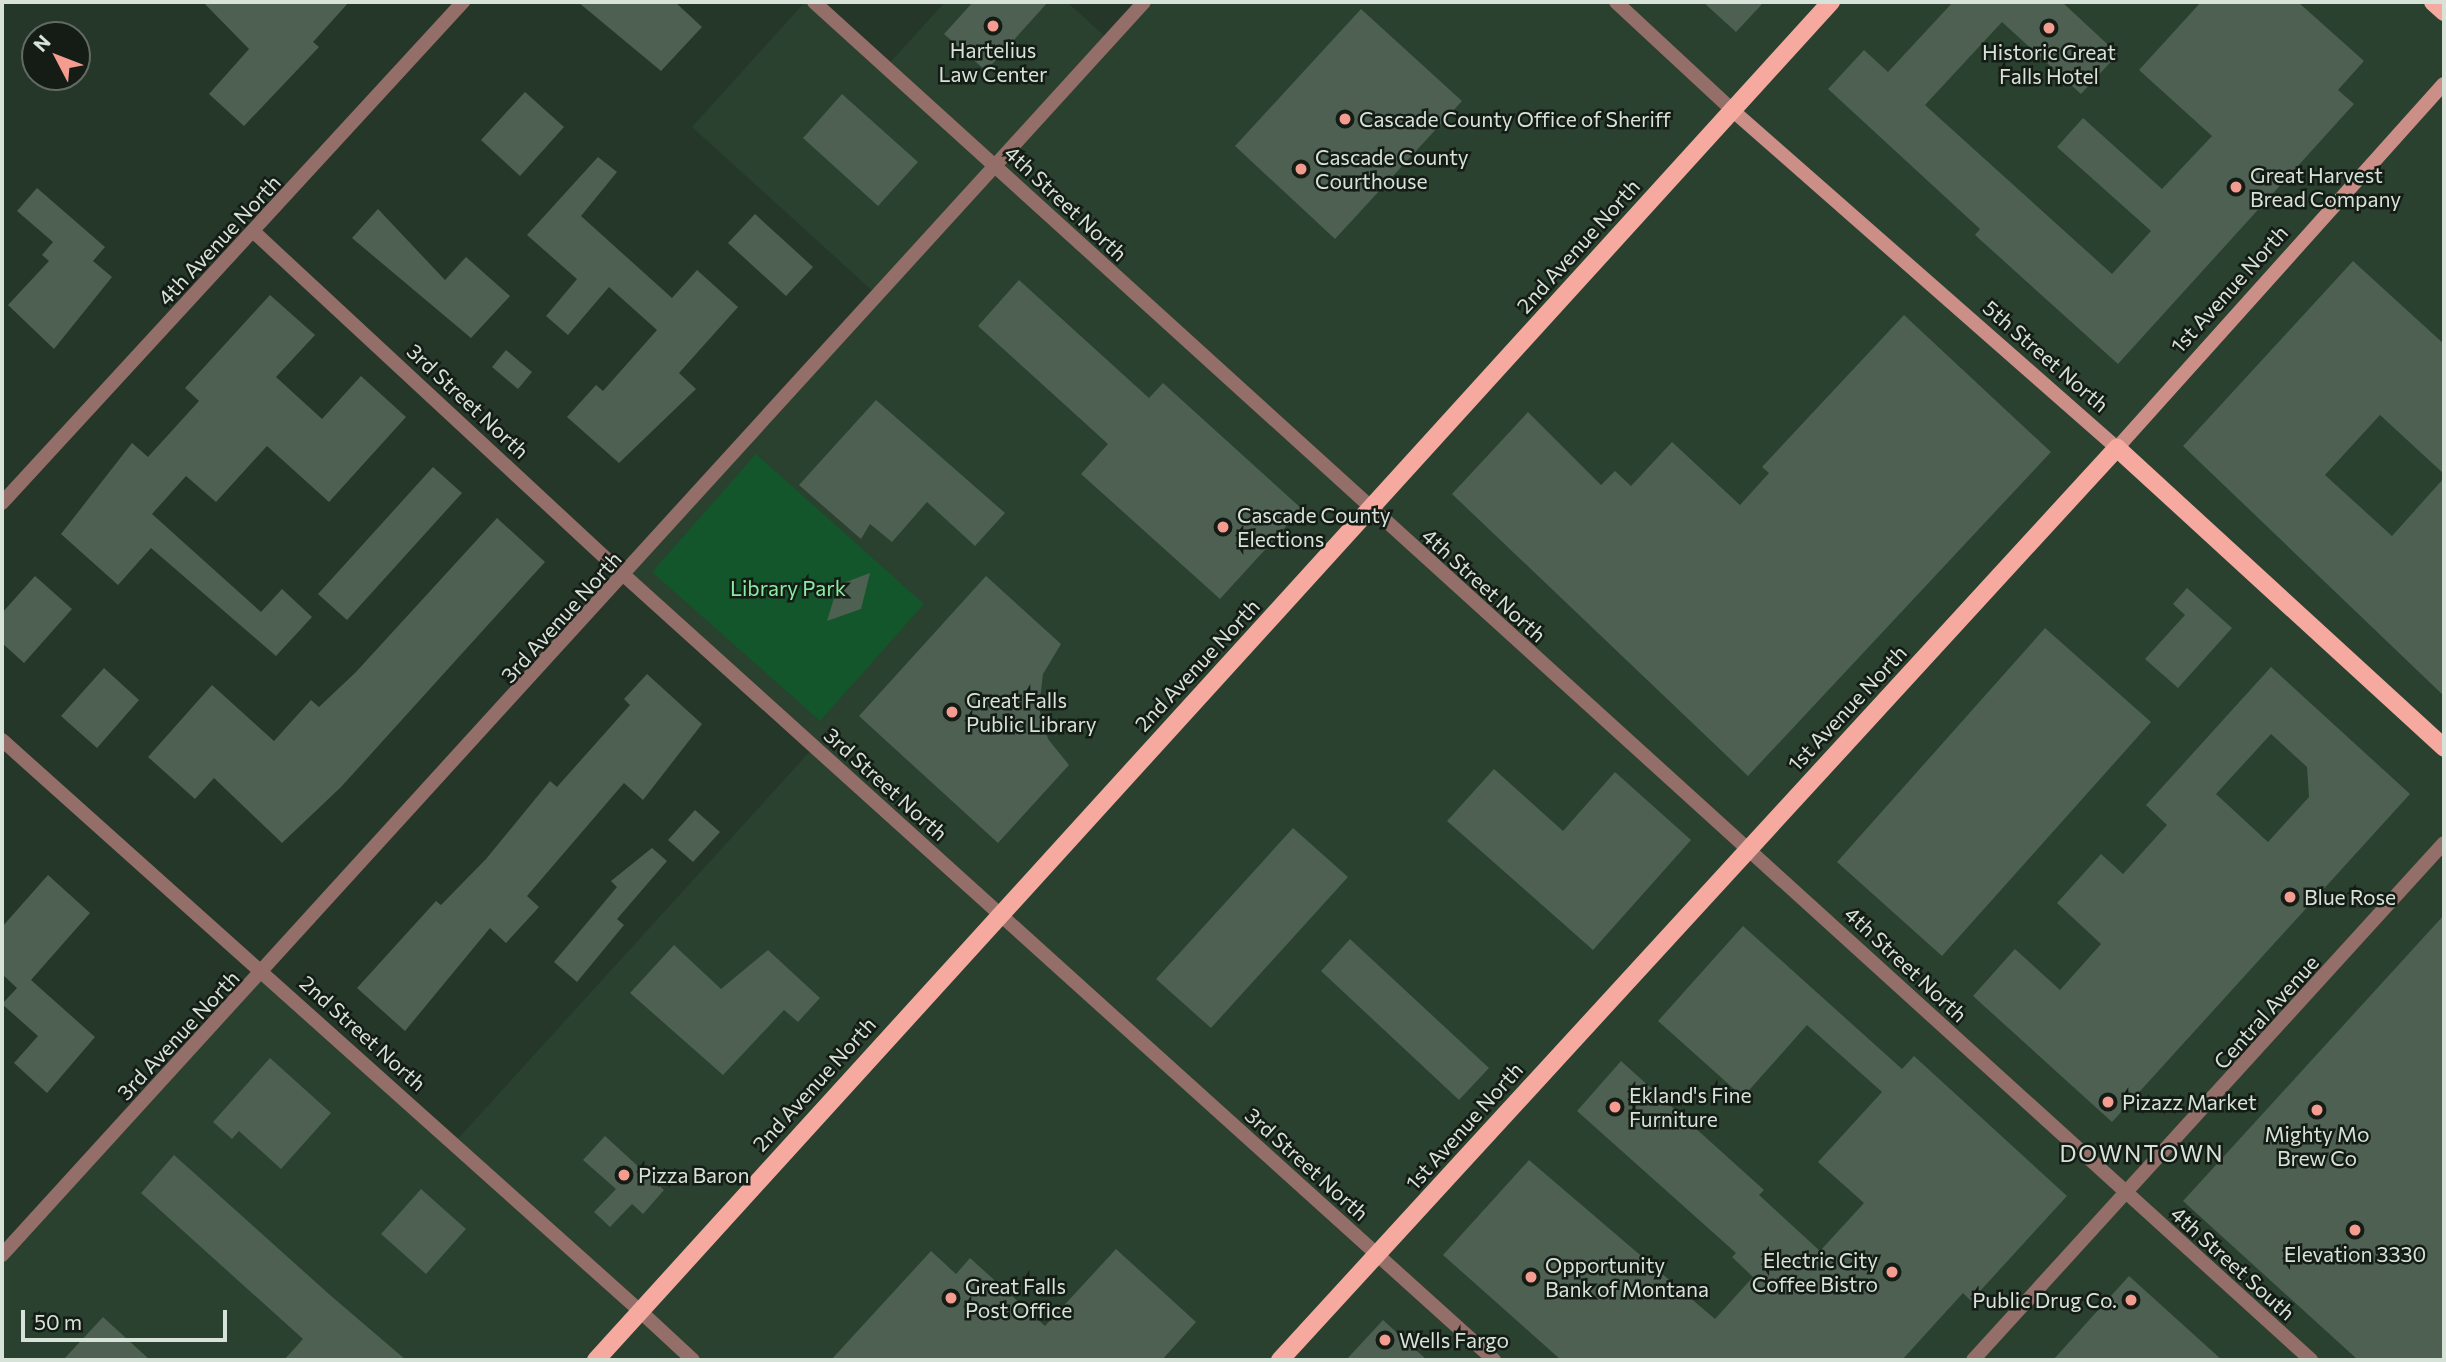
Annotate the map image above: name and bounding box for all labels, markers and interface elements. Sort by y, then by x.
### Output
marker: Hartelius Law Center [985,18,1001,34]
marker: Historic Great Falls Hotel [2041,20,2057,36]
north arrow [21,21,91,91]
text: N [28,30,55,56]
place label: Hartelius Law Center [938,37,1048,87]
place label: Historic Great Falls Hotel [1982,39,2116,89]
place label: Cascade County Office of Sheriff [1359,106,1671,132]
marker: Cascade County Office of Sheriff [1337,111,1353,127]
street label: 4th Street North [1000,140,1132,266]
place label: Cascade County Courthouse [1315,144,1469,194]
marker: Cascade County Courthouse [1293,161,1309,177]
place label: Great Harvest Bread Company [2250,162,2401,212]
street label: 4th Avenue North [152,170,286,310]
street label: 2nd Avenue North [1511,174,1645,318]
marker: Great Harvest Bread Company [2228,179,2244,195]
street label: 1st Avenue North [2165,220,2293,358]
street label: 5th Street North [1978,295,2114,417]
street label: 3rd Street North [402,338,534,464]
place label: Cascade County Elections [1237,502,1391,552]
marker: Cascade County Elections [1215,519,1231,535]
street label: 4th Street North [1417,523,1551,647]
street label: 3rd Avenue North [496,546,626,688]
park label: Library Park [730,575,846,601]
street label: 2nd Avenue North [1129,594,1265,736]
street label: 1st Avenue North [1782,640,1912,776]
place label: Great Falls Public Library [966,687,1097,737]
marker: Great Falls Public Library [944,704,960,720]
street label: 3rd Street North [819,722,953,846]
place label: Blue Rose [2304,884,2396,910]
marker: Blue Rose [2282,889,2298,905]
street label: 4th Street North [1840,901,1972,1027]
street label: Central Avenue [2208,950,2324,1074]
street label: 3rd Avenue North [112,965,244,1105]
street label: 2nd Street North [295,970,431,1096]
street label: 2nd Avenue North [747,1012,881,1156]
street label: 1st Avenue North [1400,1057,1528,1195]
place label: Ekland's Fine Furniture [1629,1082,1752,1132]
place label: Pizazz Market [2122,1089,2257,1115]
marker: Pizazz Market [2100,1094,2116,1110]
marker: Ekland's Fine Furniture [1607,1099,1623,1115]
street label: 3rd Street North [1240,1102,1374,1226]
marker: Mighty Mo Brew Co [2309,1102,2325,1118]
place label: Mighty Mo Brew Co [2264,1121,2370,1171]
district label: DOWNTOWN [2060,1139,2224,1167]
place label: Pizza Baron [638,1162,750,1188]
marker: Pizza Baron [616,1167,632,1183]
street label: 4th Street South [2166,1201,2300,1325]
marker: Elevation 3330 [2347,1222,2363,1238]
place label: Elevation 3330 [2284,1241,2426,1267]
place label: Electric City Coffee Bistro [1752,1247,1878,1297]
place label: Opportunity Bank of Montana [1545,1252,1709,1302]
marker: Electric City Coffee Bistro [1884,1264,1900,1280]
marker: Opportunity Bank of Montana [1523,1269,1539,1285]
place label: Great Falls Post Office [965,1273,1072,1323]
place label: Public Drug Co. [1972,1287,2117,1313]
marker: Great Falls Post Office [943,1290,959,1306]
marker: Public Drug Co. [2123,1292,2139,1308]
scale bar [24,1296,231,1340]
text: 50 m [34,1309,82,1334]
place label: Wells Fargo [1399,1327,1509,1353]
marker: Wells Fargo [1377,1332,1393,1348]

